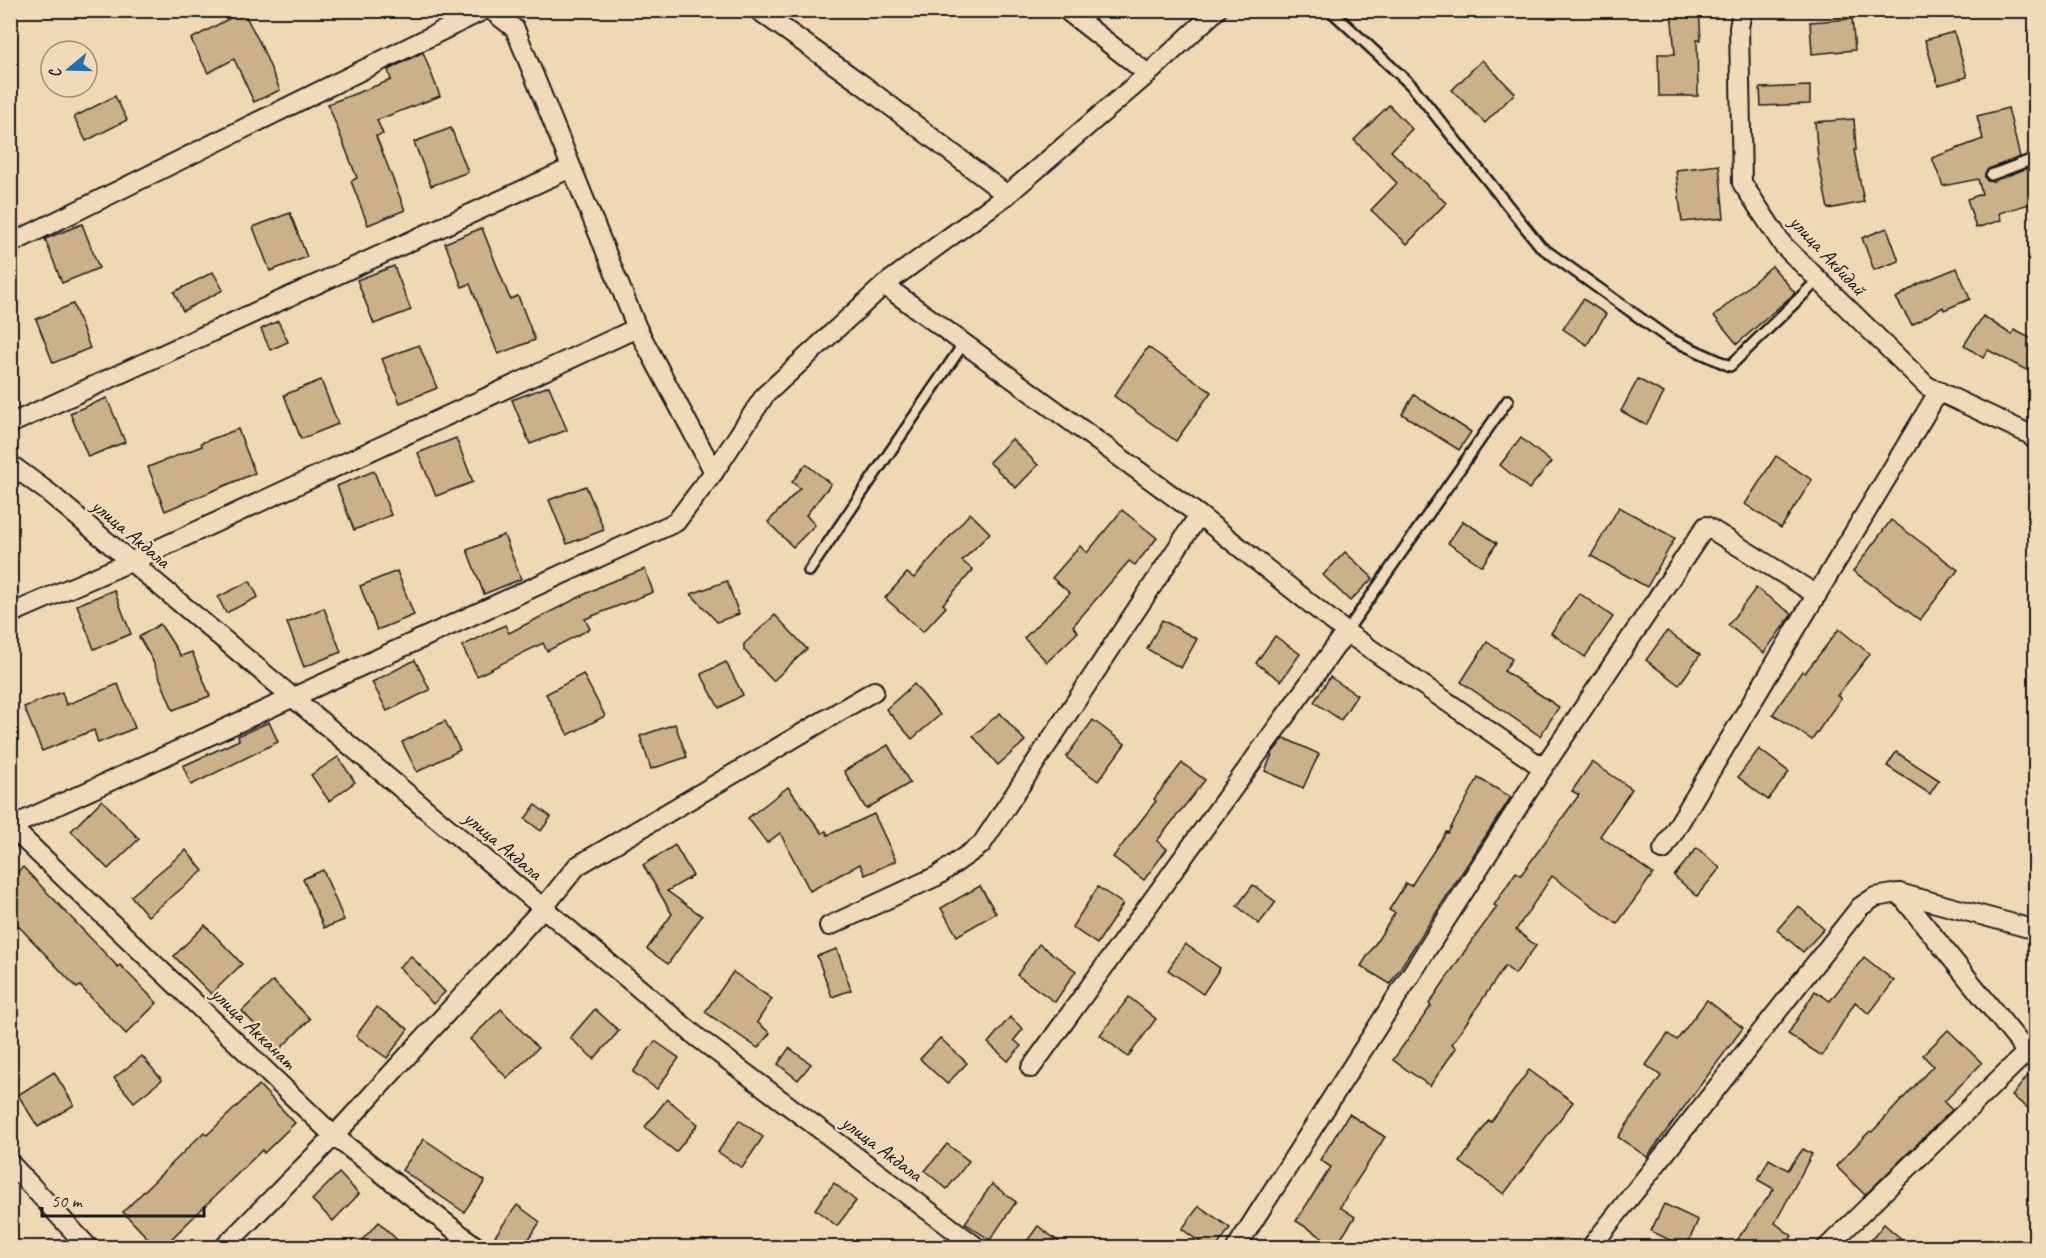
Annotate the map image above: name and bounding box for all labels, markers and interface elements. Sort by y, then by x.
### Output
north arrow [39,39,99,99]
text: С [44,65,66,81]
street label: улица Акбидай [1783,208,1873,302]
street label: улица Акдала [85,491,177,574]
street label: улица Акдала [457,803,549,886]
street label: улица Акканат [204,979,303,1076]
street label: улица Акдала [835,1108,929,1188]
scale bar [42,1180,204,1218]
text: 50 m [51,1190,84,1212]

